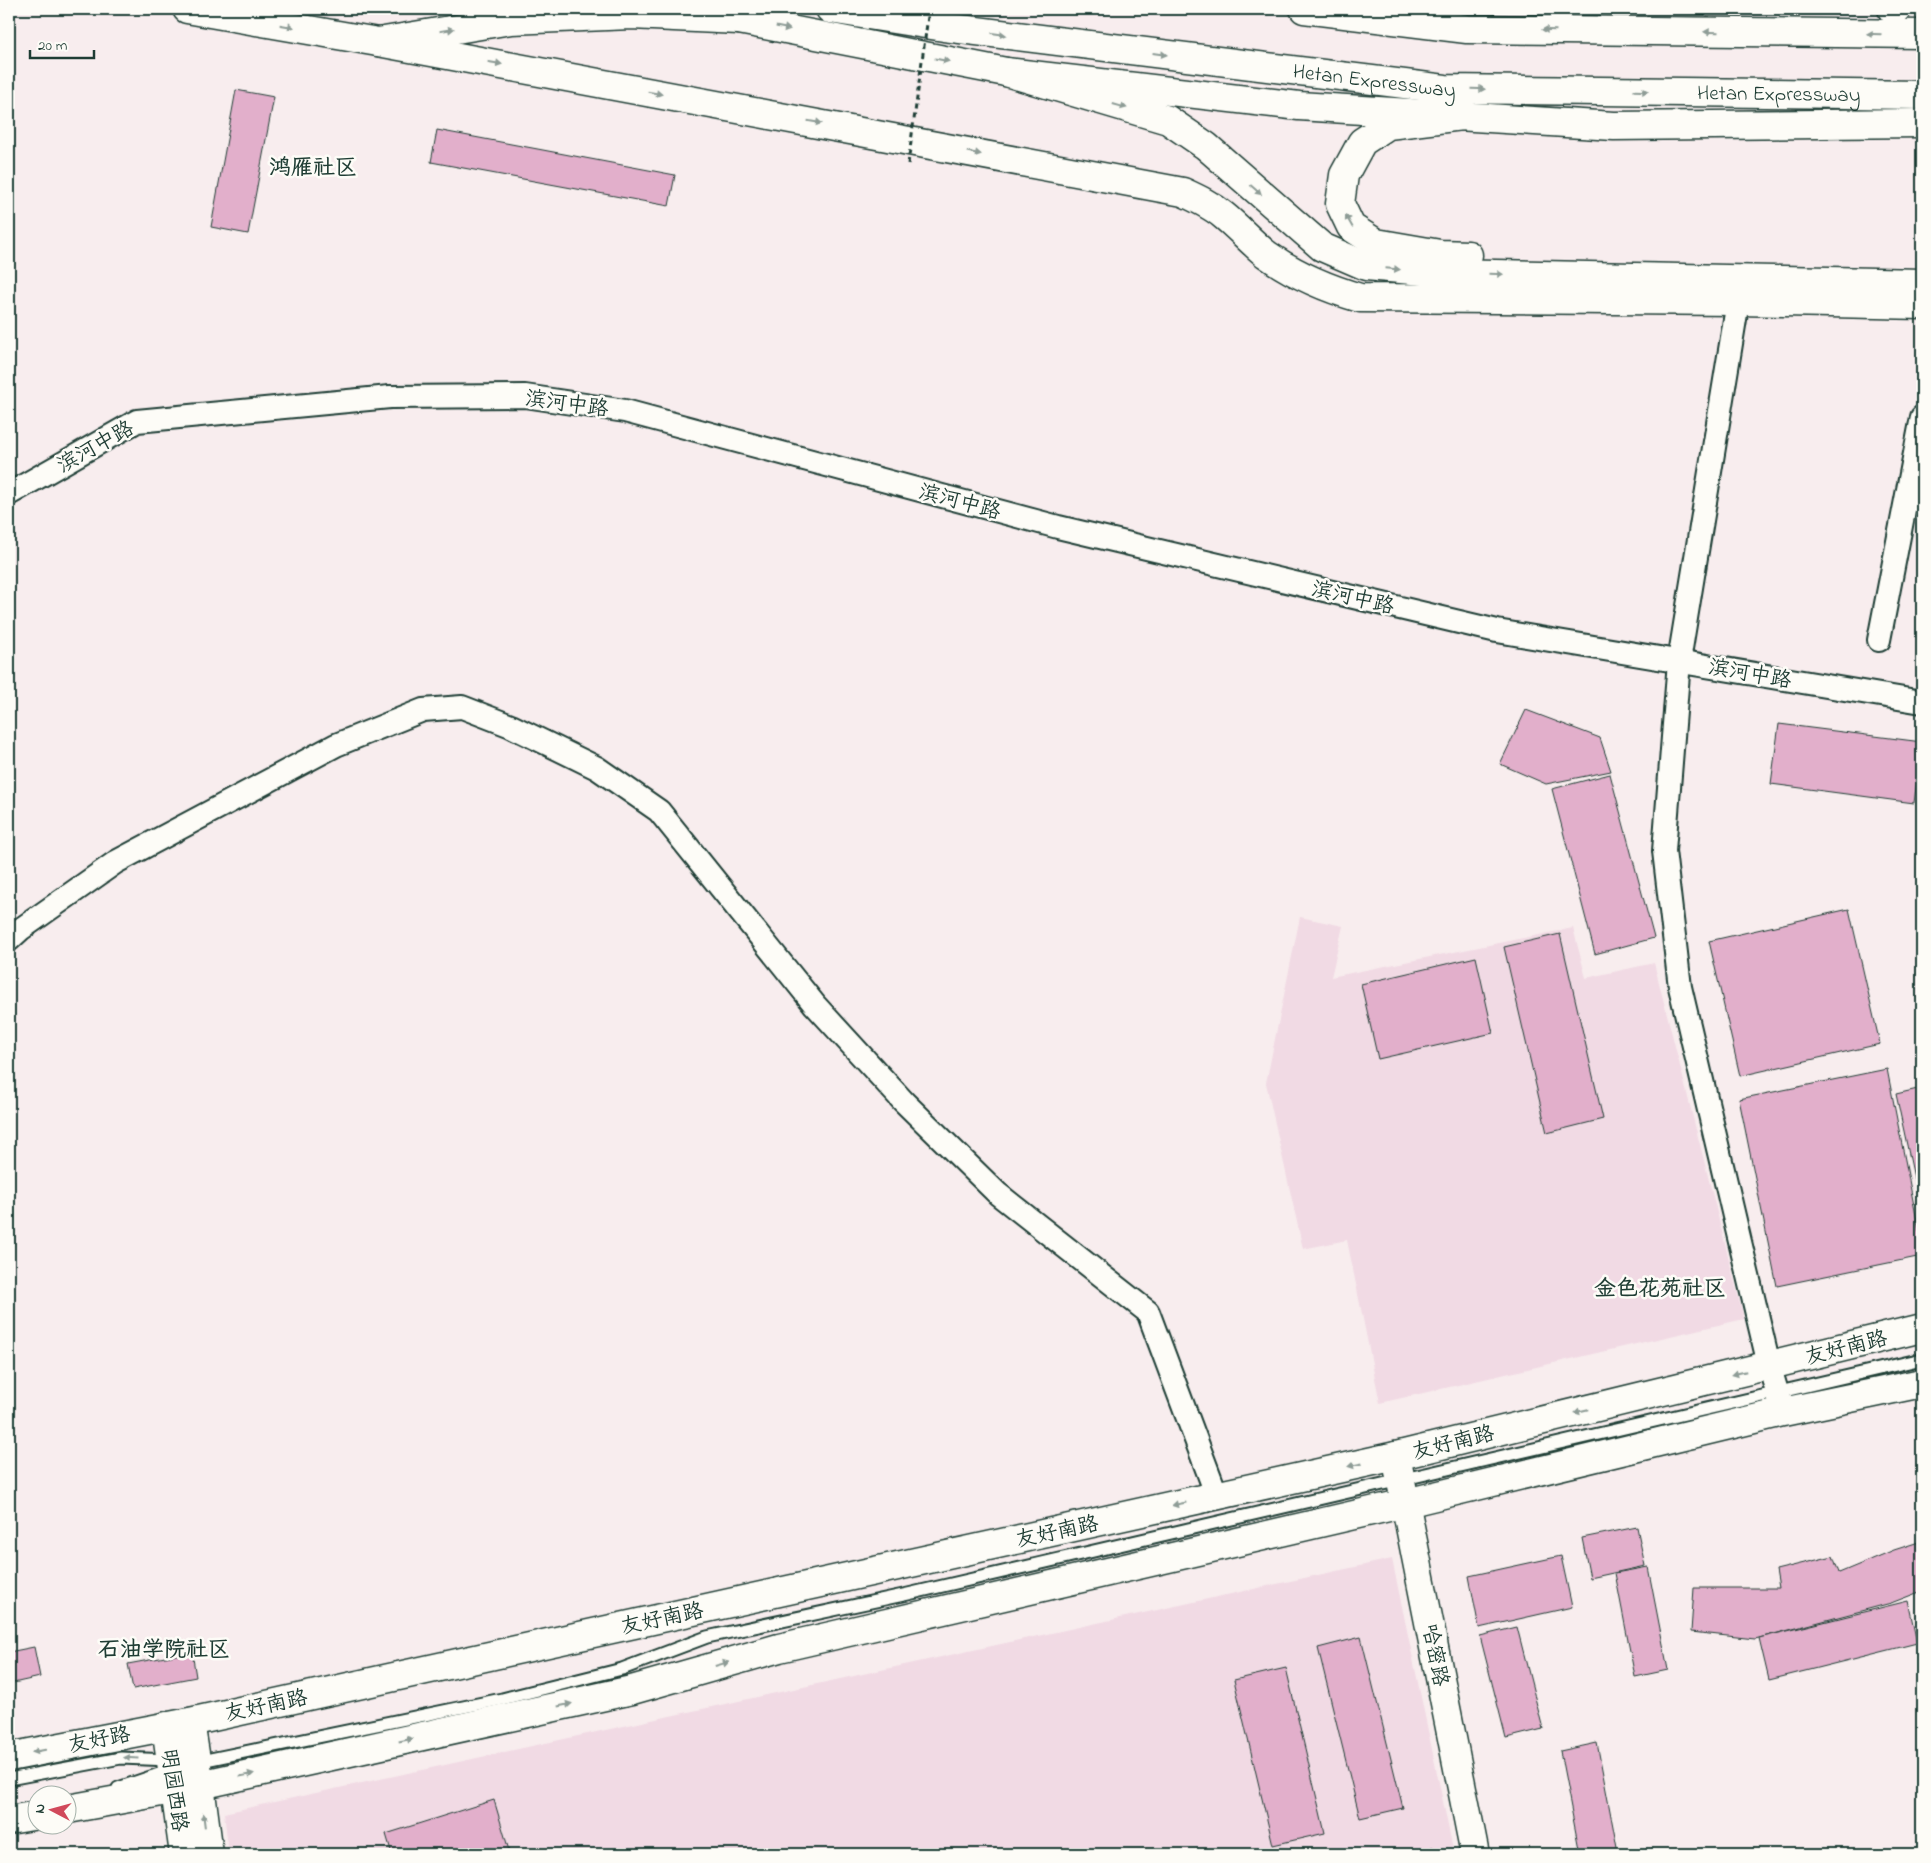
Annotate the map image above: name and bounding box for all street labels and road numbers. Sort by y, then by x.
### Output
street label: Hetan Expressway [1291,57,1456,108]
street label: Hetan Expressway [1697,79,1861,113]
street label: 滨河中路 [523,384,610,426]
street label: 滨河中路 [52,414,140,481]
street label: 滨河中路 [915,478,1004,528]
street label: 滨河中路 [1308,575,1397,623]
street label: 滨河中路 [1706,653,1794,697]
street label: 友好南路 [1802,1324,1891,1374]
street label: 友好南路 [1409,1419,1498,1469]
street label: 友好南路 [1013,1510,1102,1556]
street label: 友好南路 [618,1597,707,1643]
street label: 哈密路 [1413,1622,1455,1689]
street label: 友好南路 [222,1684,311,1730]
street label: 友好路 [66,1720,133,1762]
street label: 明园西路 [152,1747,194,1834]

